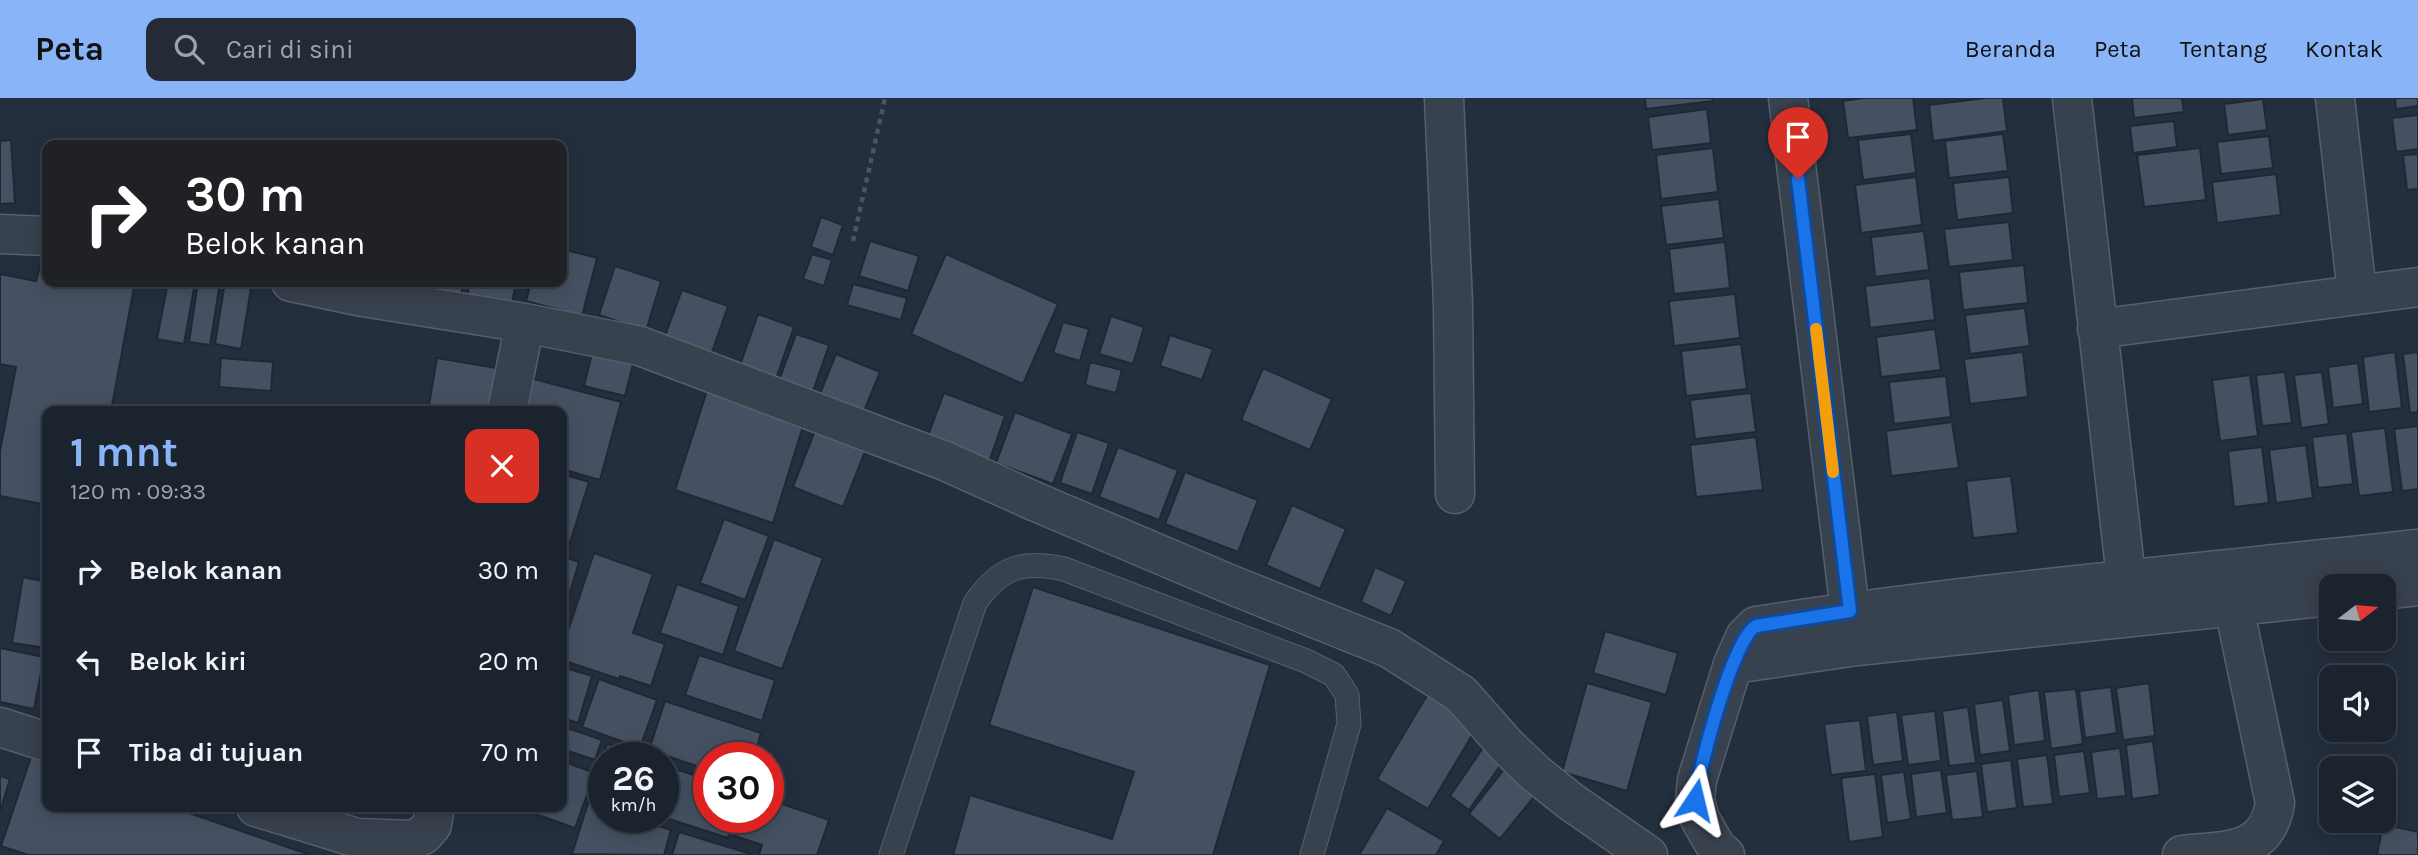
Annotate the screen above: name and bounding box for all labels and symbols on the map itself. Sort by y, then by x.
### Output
pin [1768,107,1828,179]
north arrow [2319,574,2396,651]
speed limit sign: 30 [693,742,784,833]
position arrow [1658,763,1732,837]

